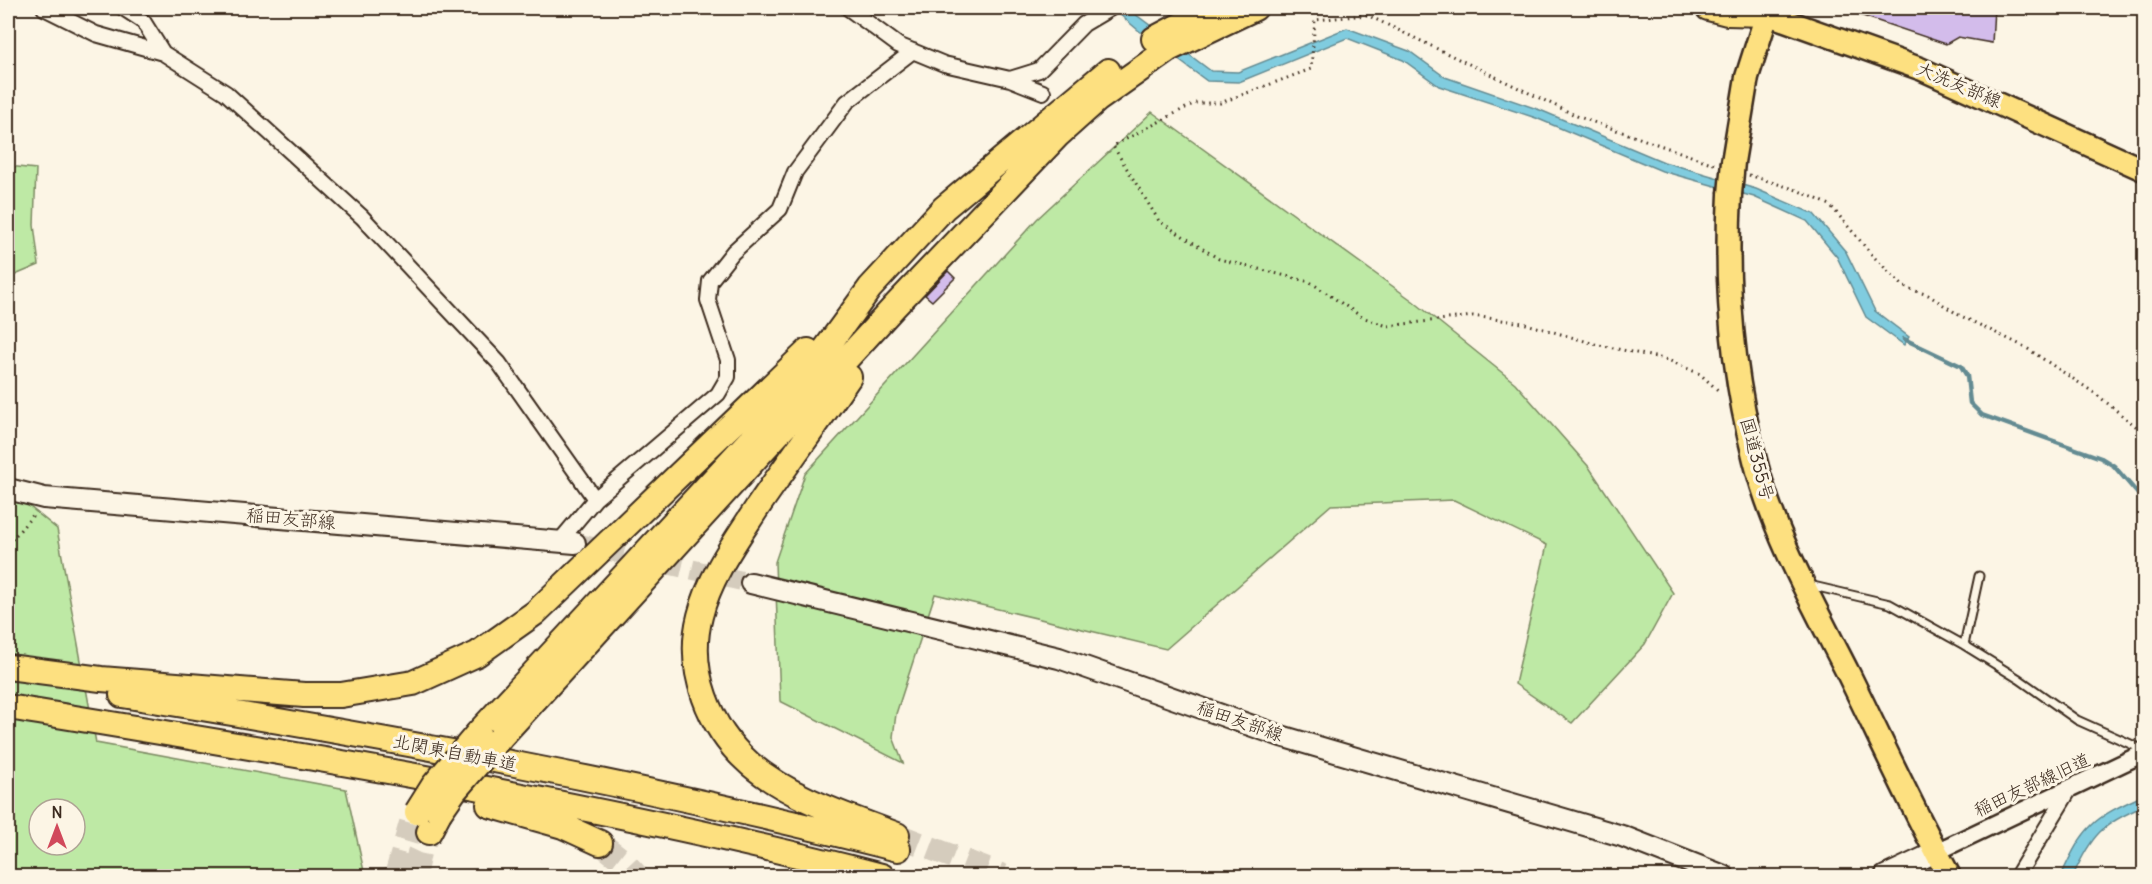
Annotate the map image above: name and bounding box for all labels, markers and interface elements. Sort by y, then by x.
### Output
street label: 大洗友部線 [1913,56,2005,113]
street label: 国道355号 [1735,415,1780,503]
street label: 稲田友部線 [245,503,337,534]
street label: 稲田友部線 [1194,695,1286,746]
street label: 北関東自動車道 [391,729,519,776]
street label: 稲田友部線旧道 [1970,747,2094,822]
north arrow [27,797,87,857]
text: N [51,802,63,822]

